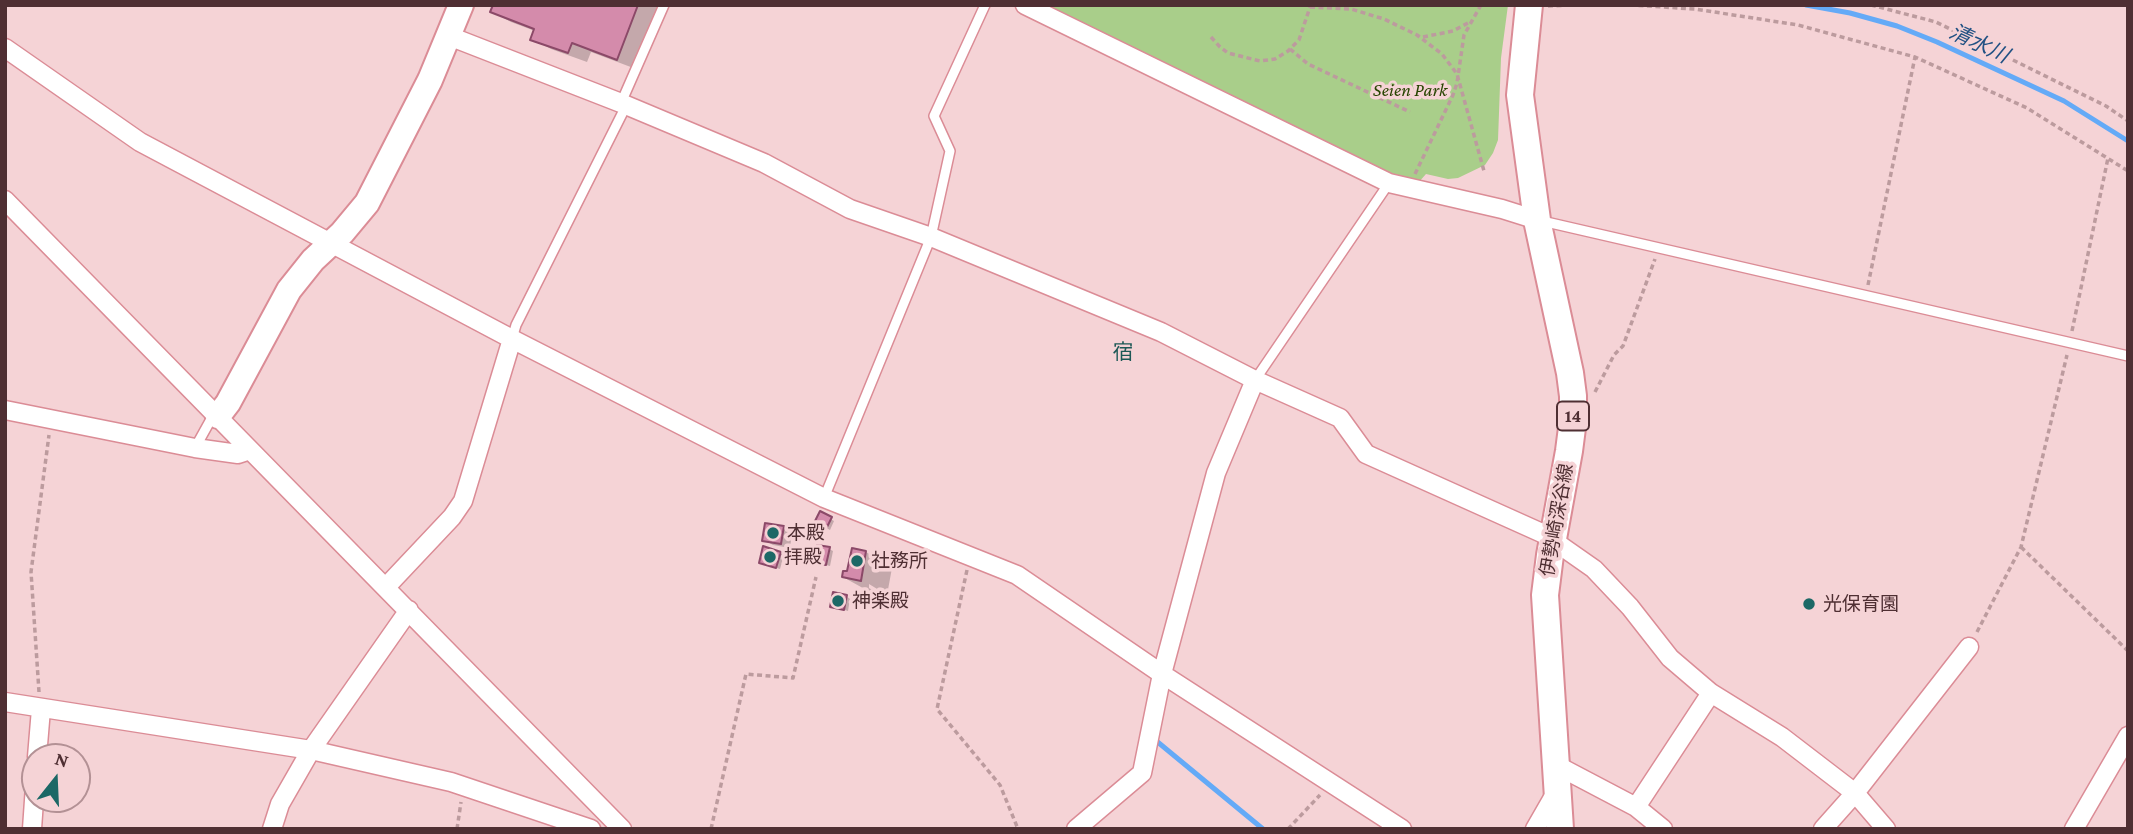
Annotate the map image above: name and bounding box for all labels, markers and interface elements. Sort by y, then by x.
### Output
water label: 清水川 [1945,19,2013,69]
park label: Seien Park [1373,79,1447,101]
district label: 宿 [1113,340,1133,366]
road number: 14 [1557,402,1589,430]
street label: 伊勢崎深谷線 [1536,462,1578,578]
place label: 本殿 [787,522,825,544]
marker: 本殿 [765,525,781,541]
place label: 拝殿 [784,546,822,568]
marker: 拝殿 [762,549,778,565]
place label: 社務所 [871,550,928,572]
marker: 社務所 [849,553,865,569]
place label: 神楽殿 [852,590,909,612]
marker: 神楽殿 [830,593,846,609]
place label: 光保育園 [1823,593,1899,615]
marker: 光保育園 [1801,596,1817,612]
north arrow [21,743,91,813]
text: N [53,747,71,771]

